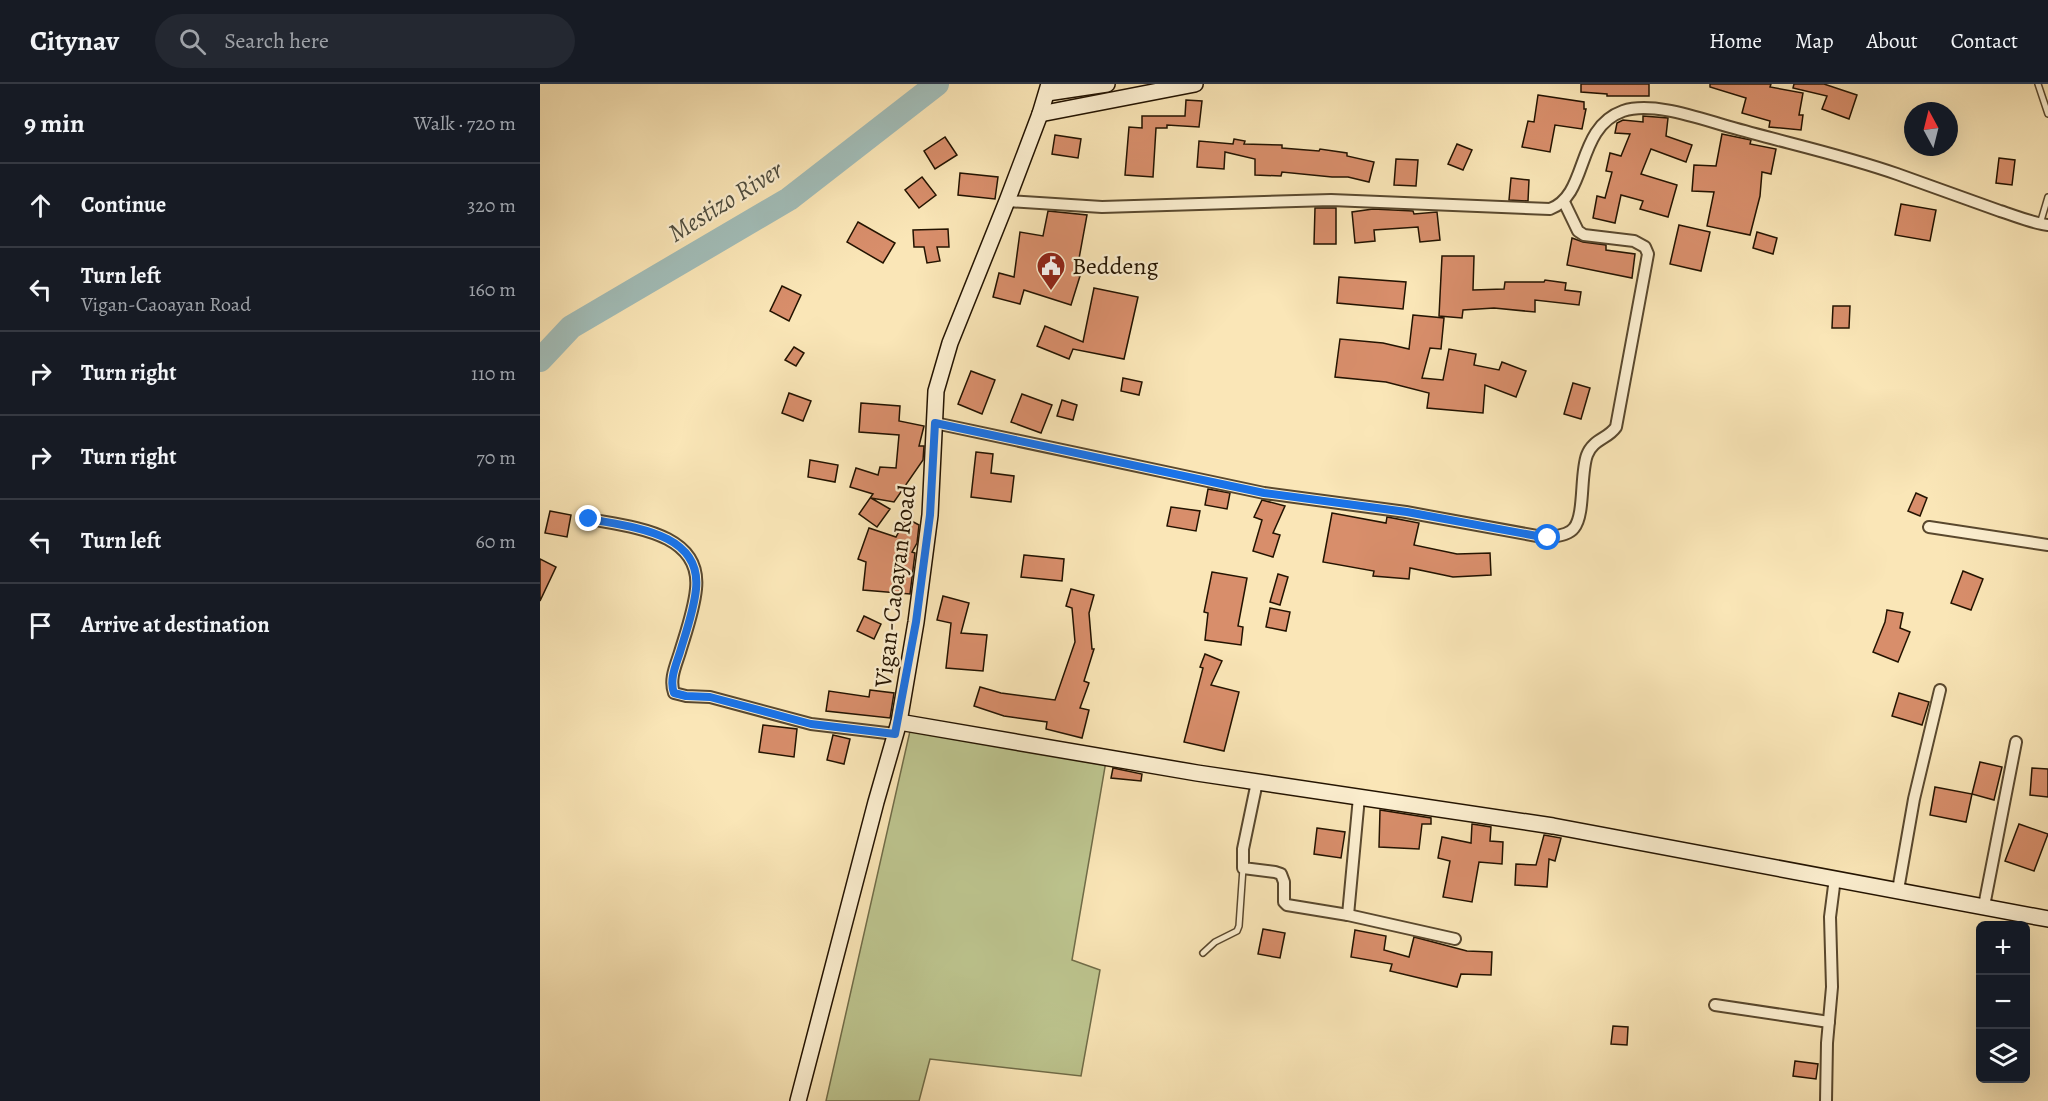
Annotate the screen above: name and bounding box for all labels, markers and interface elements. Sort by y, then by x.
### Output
search box [155,14,575,68]
text: Citynav [30,22,119,60]
icon: search [176,25,209,58]
text: Search here [224,26,329,56]
text: Home [1709,27,1762,55]
text: Map [1795,27,1833,55]
text: About [1866,27,1918,55]
text: Contact [1951,27,2018,55]
north arrow [1904,102,1958,156]
text: 9 min [24,106,85,141]
text: Walk · 720 m [414,110,516,137]
water label: Mestizo River [661,152,790,250]
icon: ahead [24,189,57,222]
text: Continue [81,190,166,220]
text: 320 m [467,192,516,219]
public building icon: Beddeng [1035,250,1067,292]
place label: Beddeng [1072,250,1159,282]
text: Turn left [81,261,161,291]
icon: left [24,273,57,306]
text: 160 m [469,276,516,303]
text: Vigan-Caoayan Road [81,291,251,318]
icon: right [24,357,57,390]
text: Turn right [81,358,177,388]
text: 110 m [471,360,516,387]
icon: right [24,441,57,474]
text: Turn right [81,442,177,472]
text: 70 m [476,444,516,471]
street label: Vigan-Caoayan Road [867,483,923,690]
route end [575,505,601,531]
route start [1534,524,1560,550]
icon: left [24,525,57,558]
text: Turn left [81,526,161,556]
text: 60 m [476,528,516,555]
icon: arrive [24,609,57,642]
text: Arrive at destination [81,610,270,640]
map controls [1976,921,2030,1083]
button: + [1976,921,2030,975]
button: − [1976,975,2030,1029]
button: layers [1976,1029,2030,1083]

